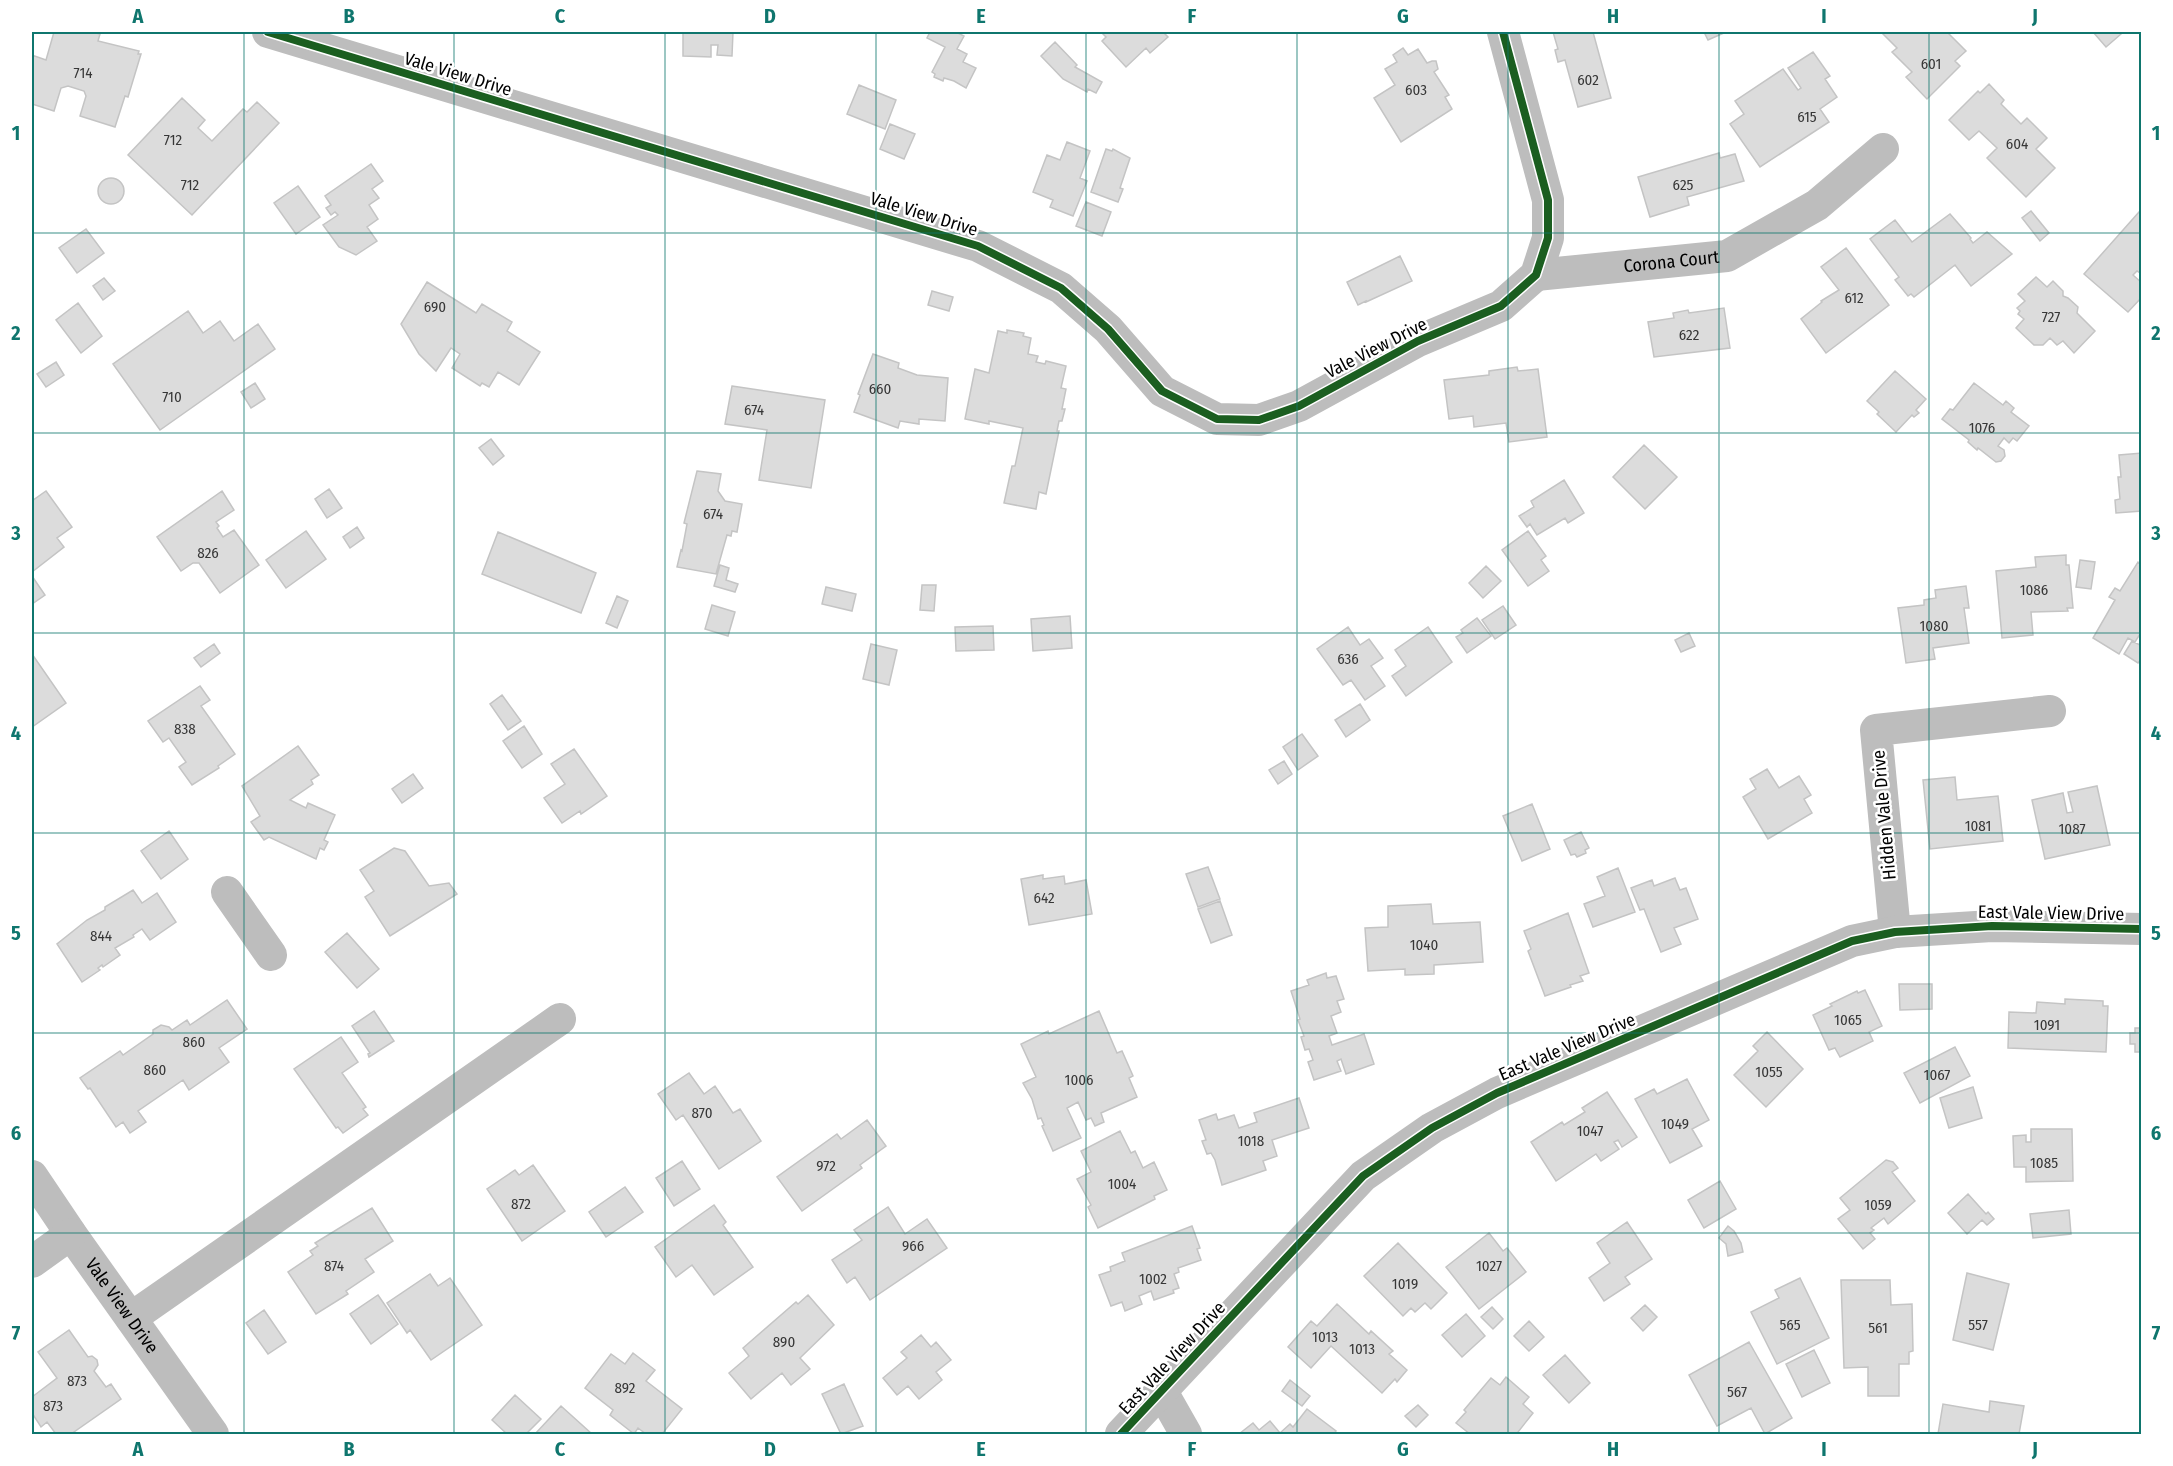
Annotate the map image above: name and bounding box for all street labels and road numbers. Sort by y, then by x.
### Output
street label: Vale View Drive [401,47,515,101]
street label: Vale View Drive [867,187,981,241]
street label: Corona Court [1623,246,1720,277]
street label: Vale View Drive [1321,313,1431,383]
street label: Hidden Vale Drive [1867,749,1901,881]
street label: East Vale View Drive [1978,901,2124,925]
street label: East Vale View Drive [1495,1008,1639,1086]
street label: Vale View Drive [81,1254,163,1358]
street label: East Vale View Drive [1114,1297,1230,1419]

